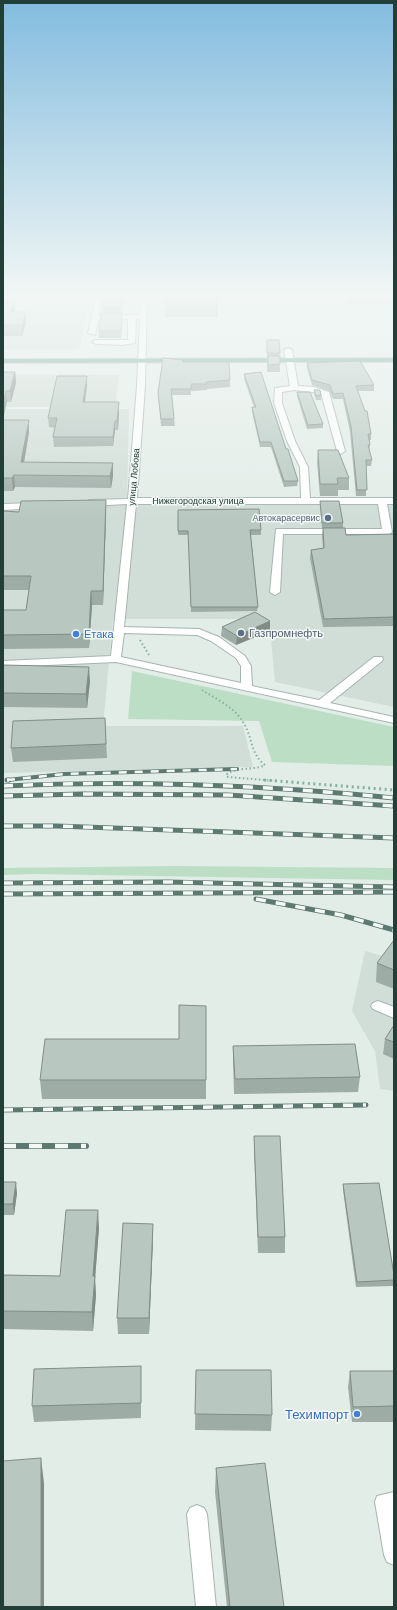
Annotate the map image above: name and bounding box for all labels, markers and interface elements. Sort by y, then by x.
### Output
street label: улица Лобова [125,448,143,506]
street label: Нижегородская улица [152,495,244,507]
place label: Автокарасервис [252,512,320,524]
marker: Автокарасервис [323,513,333,523]
place label: Газпромнефть [249,626,323,640]
place label: Етака [84,627,114,641]
marker: Газпромнефть [236,628,246,638]
marker: Етака [71,629,81,639]
place label: Техимпорт [285,1406,349,1423]
marker: Техимпорт [352,1409,362,1419]

